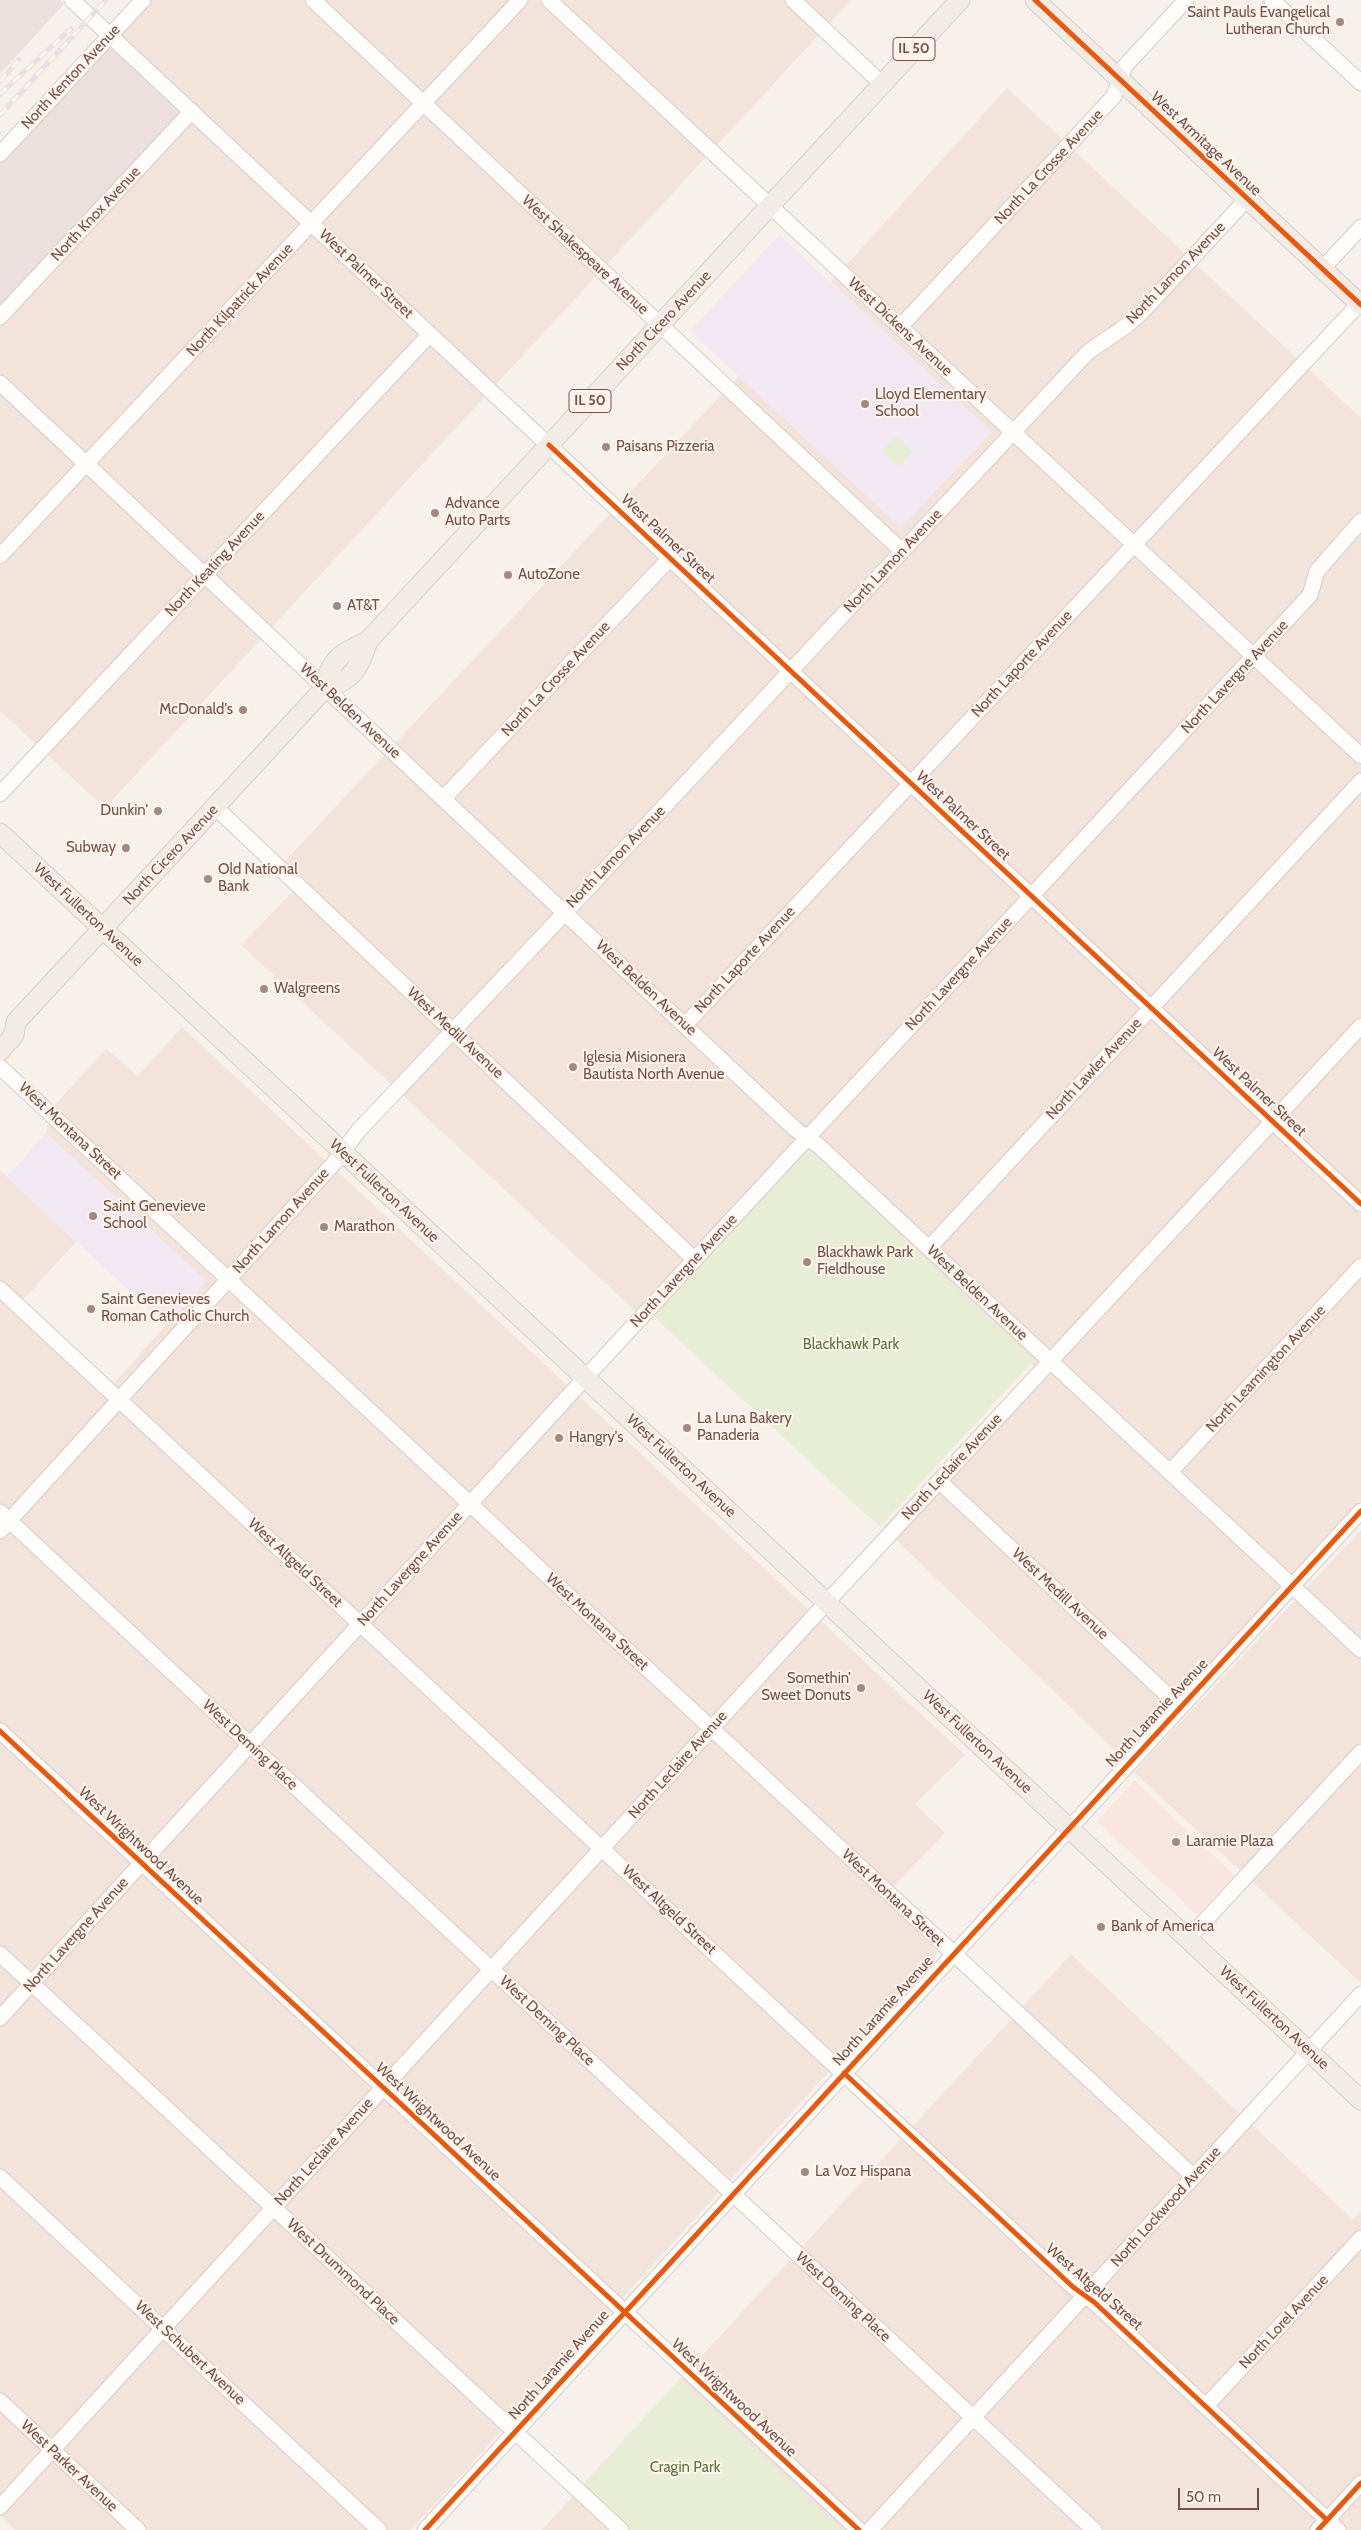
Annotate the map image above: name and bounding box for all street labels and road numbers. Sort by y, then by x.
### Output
street label: North Kenton Avenue [18,21,124,133]
road number: IL 50 [893,38,935,61]
street label: West Armitage Avenue [1147,88,1265,200]
street label: North La Crosse Avenue [991,106,1107,228]
street label: North Knox Avenue [48,163,144,265]
street label: West Shakespeare Avenue [518,192,652,318]
street label: North Lamon Avenue [1123,218,1229,328]
street label: West Palmer Street [315,226,417,322]
street label: North Kilpatrick Avenue [183,240,297,360]
street label: North Cicero Avenue [613,267,715,375]
street label: West Dickens Avenue [844,274,956,380]
road number: IL 50 [569,390,611,412]
street label: West Palmer Street [617,491,719,587]
street label: North Lamon Avenue [840,505,946,617]
street label: North Keating Avenue [161,508,269,620]
street label: North Laporte Avenue [968,607,1076,721]
street label: North Lavergne Avenue [1178,617,1292,737]
street label: North La Crosse Avenue [498,618,614,740]
street label: West Belden Avenue [296,660,404,762]
street label: West Palmer Street [912,768,1014,864]
street label: North Cicero Avenue [120,801,222,909]
street label: North Lamon Avenue [563,802,669,912]
street label: West Fullerton Avenue [30,860,146,970]
street label: North Laporte Avenue [691,903,799,1017]
street label: North Lavergne Avenue [902,914,1016,1034]
street label: West Belden Avenue [592,937,700,1039]
street label: West Medill Avenue [403,984,507,1082]
street label: North Lawler Avenue [1042,1015,1146,1123]
street label: West Palmer Street [1208,1044,1310,1140]
street label: West Montana Street [15,1079,125,1183]
street label: West Fullerton Avenue [326,1136,442,1246]
street label: North Lamon Avenue [229,1165,333,1277]
street label: North Lavergne Avenue [627,1211,741,1331]
street label: West Belden Avenue [923,1242,1031,1344]
street label: North Leamington Avenue [1203,1302,1329,1436]
street label: North Leclaire Avenue [898,1410,1006,1524]
street label: West Fullerton Avenue [623,1411,739,1521]
street label: North Lavergne Avenue [354,1508,466,1630]
street label: West Altgeld Street [244,1515,346,1611]
street label: West Medill Avenue [1008,1545,1112,1643]
street label: West Montana Street [542,1570,652,1674]
street label: North Laramie Avenue [1102,1655,1212,1771]
street label: West Fullerton Avenue [919,1687,1035,1797]
street label: West Deming Place [199,1696,301,1794]
street label: North Leclaire Avenue [625,1707,731,1823]
street label: West Wrightwood Avenue [75,1783,207,1909]
street label: West Montana Street [838,1846,948,1950]
street label: West Altgeld Street [618,1862,720,1958]
street label: North Lavergne Avenue [20,1874,132,1996]
street label: North Laramie Avenue [829,1952,937,2070]
street label: West Fullerton Avenue [1216,1963,1332,2073]
street label: West Deming Place [496,1972,598,2070]
street label: West Wrightwood Avenue [372,2059,504,2185]
street label: North Leclaire Avenue [271,2094,377,2210]
street label: North Lockwood Avenue [1107,2143,1225,2271]
street label: West Drummond Place [283,2215,403,2329]
street label: West Altgeld Street [1042,2240,1146,2334]
street label: West Deming Place [792,2248,894,2346]
street label: North Lorel Avenue [1236,2271,1332,2373]
street label: West Schubert Avenue [131,2297,249,2409]
street label: North Laramie Avenue [505,2306,613,2424]
street label: West Wrightwood Avenue [668,2335,800,2461]
street label: West Parker Avenue [17,2416,121,2516]

